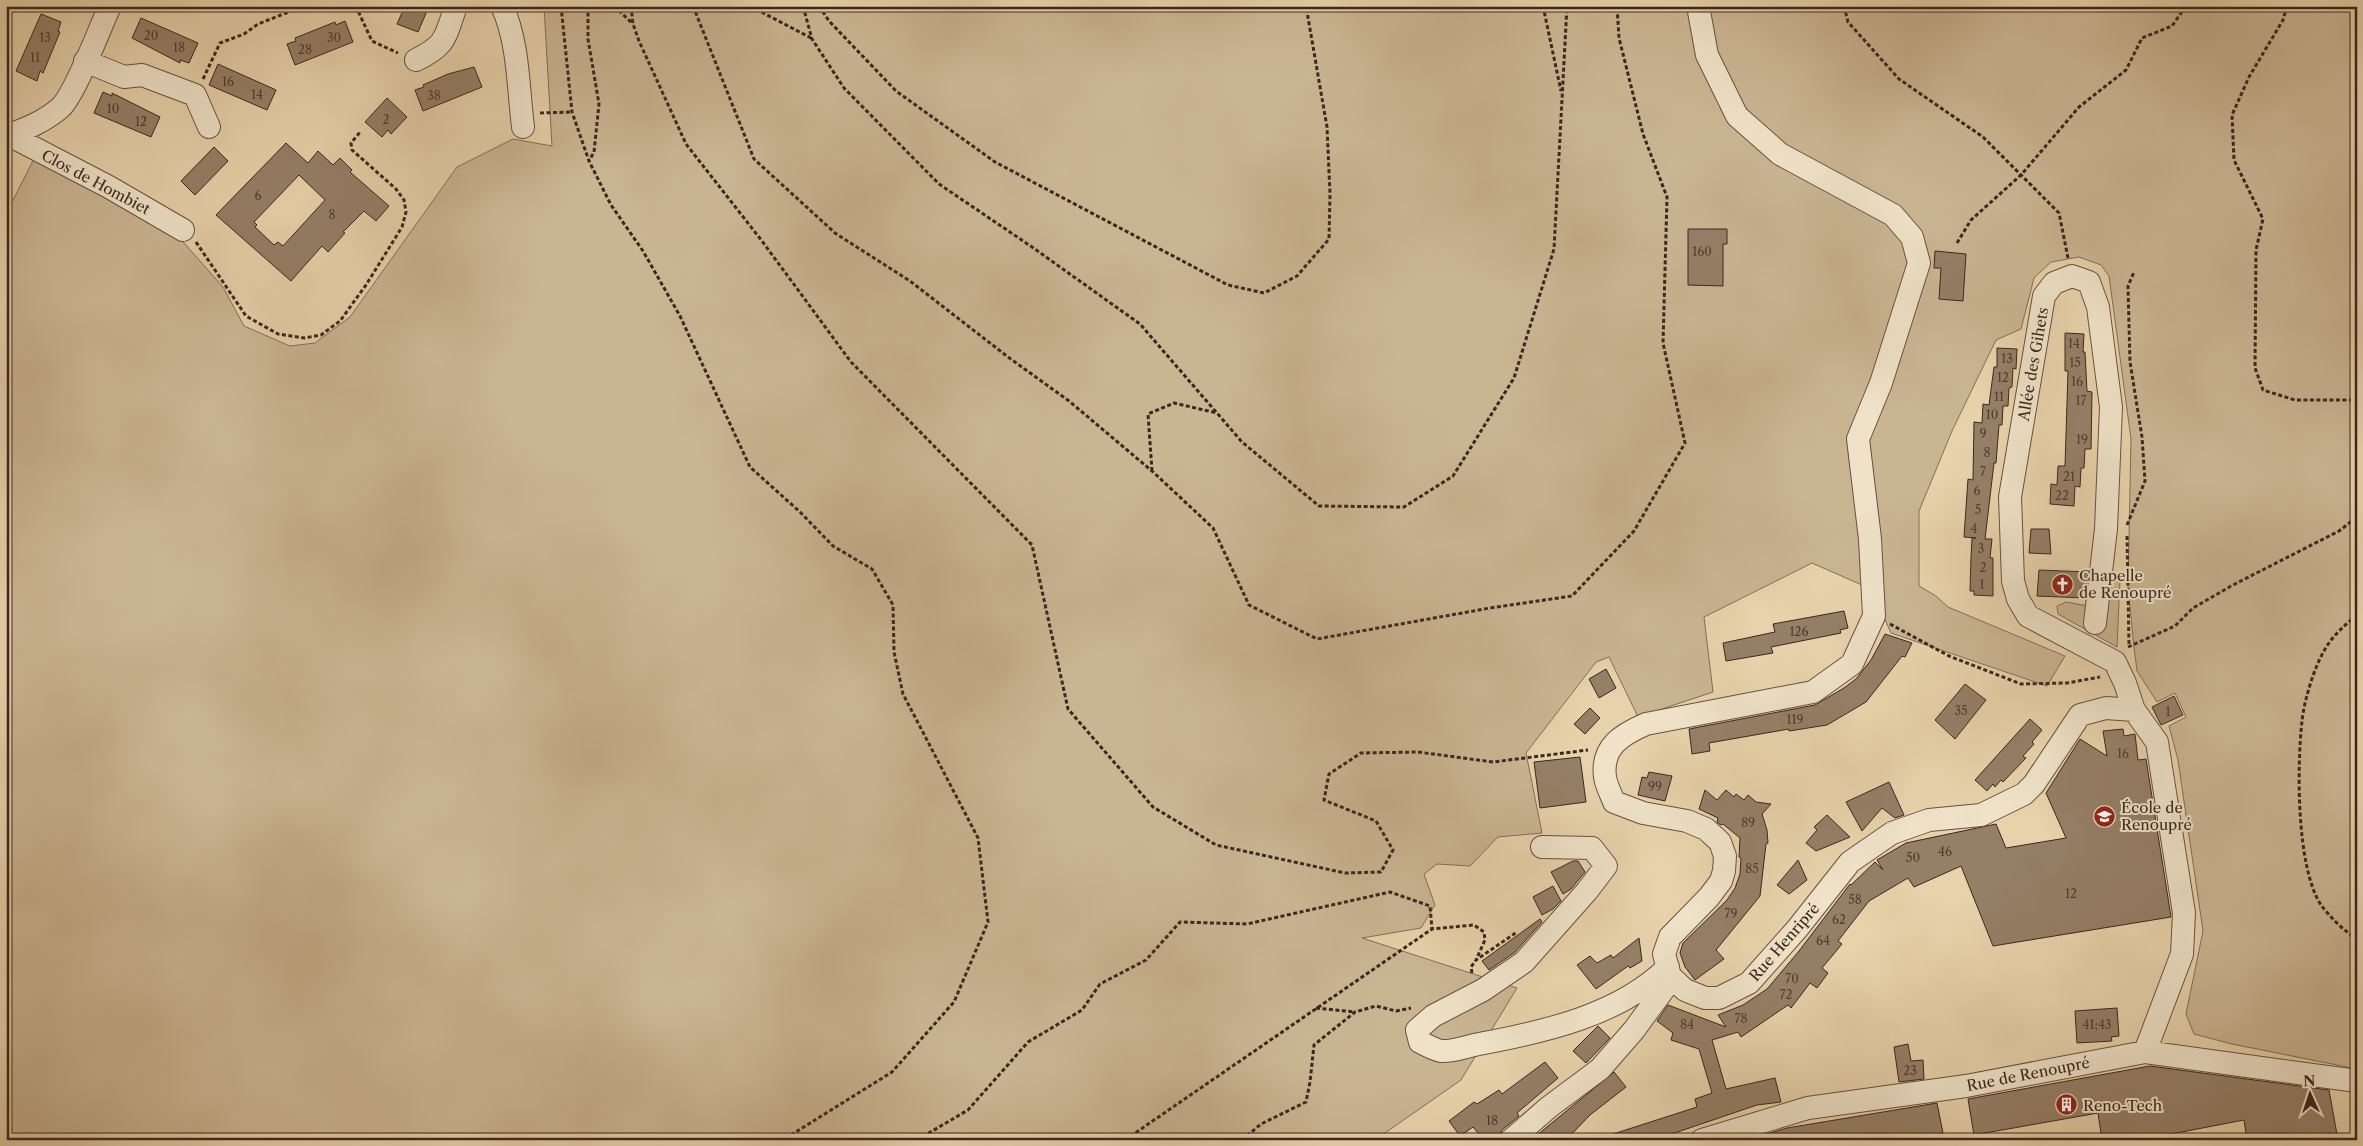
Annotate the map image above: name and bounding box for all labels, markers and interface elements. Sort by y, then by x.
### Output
house number: 20 [144,28,158,43]
house number: 13 [39,30,51,45]
house number: 30 [327,30,341,45]
house number: 18 [173,40,185,55]
house number: 28 [298,42,312,57]
house number: 11 [30,50,40,65]
house number: 16 [222,74,234,89]
house number: 14 [251,87,263,102]
house number: 38 [427,88,441,103]
house number: 10 [107,101,119,116]
house number: 2 [383,112,390,127]
house number: 12 [135,114,147,129]
street label: Clos de Hombiet [38,145,154,219]
house number: 6 [254,188,262,203]
house number: 8 [328,207,336,222]
house number: 160 [1692,244,1712,259]
street label: Allée des Gihets [2013,306,2052,423]
house number: 14 [2068,336,2080,351]
house number: 13 [2001,351,2013,366]
house number: 15 [2069,355,2081,370]
house number: 12 [1997,370,2009,385]
house number: 16 [2071,374,2083,389]
house number: 11 [1994,389,2004,404]
house number: 17 [2076,393,2087,408]
house number: 10 [1986,407,1998,422]
house number: 9 [1979,426,1987,441]
house number: 19 [2076,432,2088,447]
house number: 8 [1983,445,1991,460]
house number: 7 [1980,464,1986,479]
house number: 21 [2063,469,2075,484]
house number: 6 [1973,483,1981,498]
house number: 22 [2055,488,2069,503]
house number: 5 [1975,502,1981,517]
house number: 4 [1971,521,1978,536]
house number: 3 [1978,541,1984,556]
house number: 2 [1980,560,1987,575]
place label: Chapelle de Renoupré [2079,566,2171,602]
church icon: Chapelle de Renoupré [2051,572,2075,596]
house number: 1 [1979,577,1985,592]
house number: 126 [1790,624,1808,639]
house number: 35 [1954,703,1968,718]
house number: 1 [2165,704,2171,719]
house number: 119 [1786,712,1804,727]
house number: 16 [2117,746,2129,761]
house number: 99 [1648,779,1662,794]
place label: École de Renoupré [2121,798,2192,834]
school or university icon: École de Renoupré [2093,804,2117,828]
house number: 89 [1741,815,1755,830]
house number: 46 [1938,844,1952,859]
house number: 50 [1906,850,1920,865]
house number: 85 [1745,861,1759,876]
house number: 12 [2065,886,2077,901]
house number: 58 [1848,892,1862,907]
street label: Rue Henripré [1745,899,1823,985]
house number: 79 [1725,906,1737,921]
house number: 62 [1832,912,1846,927]
house number: 64 [1816,933,1830,948]
house number: 70 [1785,971,1799,986]
house number: 72 [1780,987,1793,1002]
house number: 78 [1734,1011,1748,1026]
house number: 84 [1680,1017,1694,1032]
house number: 41;43 [2083,1017,2111,1032]
street label: Rue de Renoupré [1965,1053,2091,1095]
house number: 23 [1903,1063,1917,1078]
north arrow [2286,1068,2336,1118]
text: N [2303,1072,2316,1090]
building icon: Reno-Tech [2055,1093,2079,1117]
place label: Reno-Tech [2083,1096,2163,1115]
house number: 18 [1486,1113,1498,1128]

